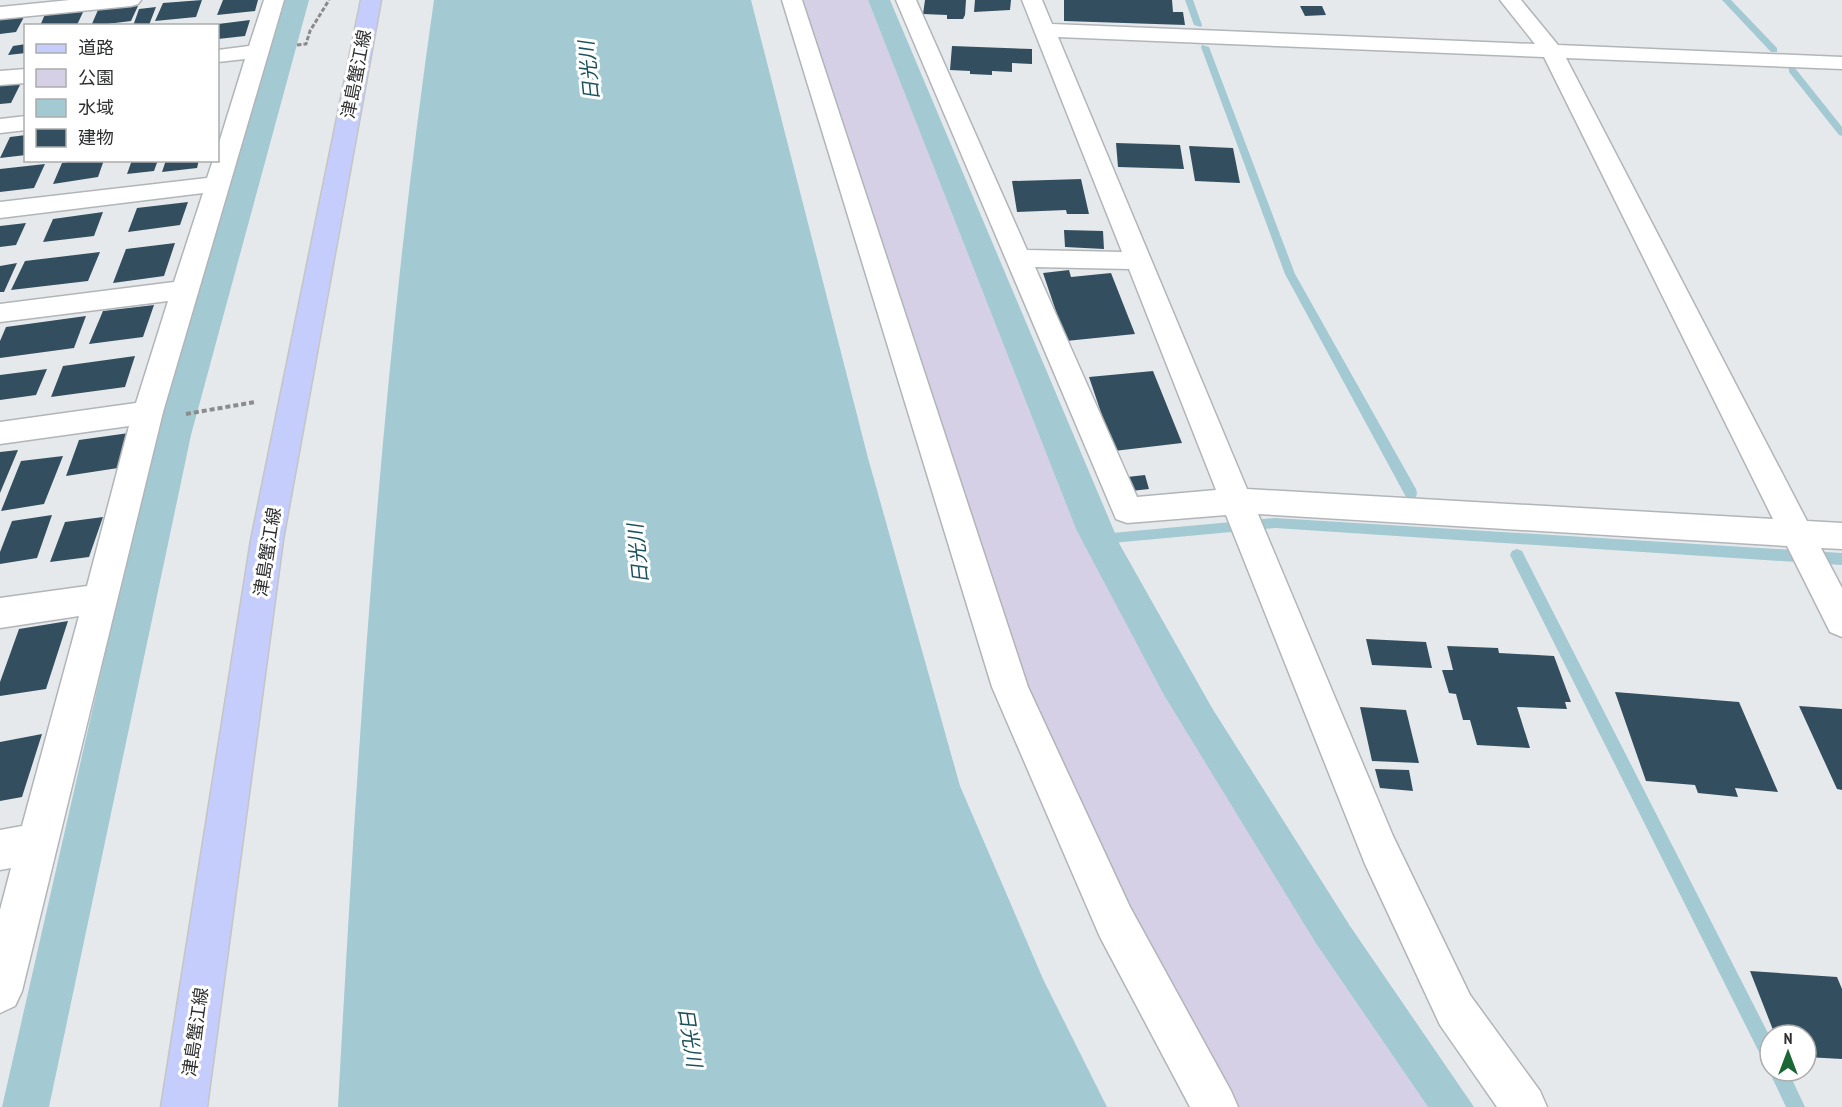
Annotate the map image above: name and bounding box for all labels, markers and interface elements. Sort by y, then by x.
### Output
legend [24,24,219,162]
street label: 津島蟹江線 [336,28,376,120]
text: 道路 [78,36,114,59]
water label: 日光川 [573,38,605,102]
text: 公園 [78,66,114,89]
text: 水域 [78,96,114,119]
text: 建物 [78,126,114,149]
street label: 津島蟹江線 [249,506,285,598]
water label: 日光川 [622,521,654,585]
street label: 津島蟹江線 [177,986,213,1078]
water label: 日光川 [672,1005,708,1071]
north arrow [1758,1023,1818,1083]
text: N [1784,1028,1792,1048]

